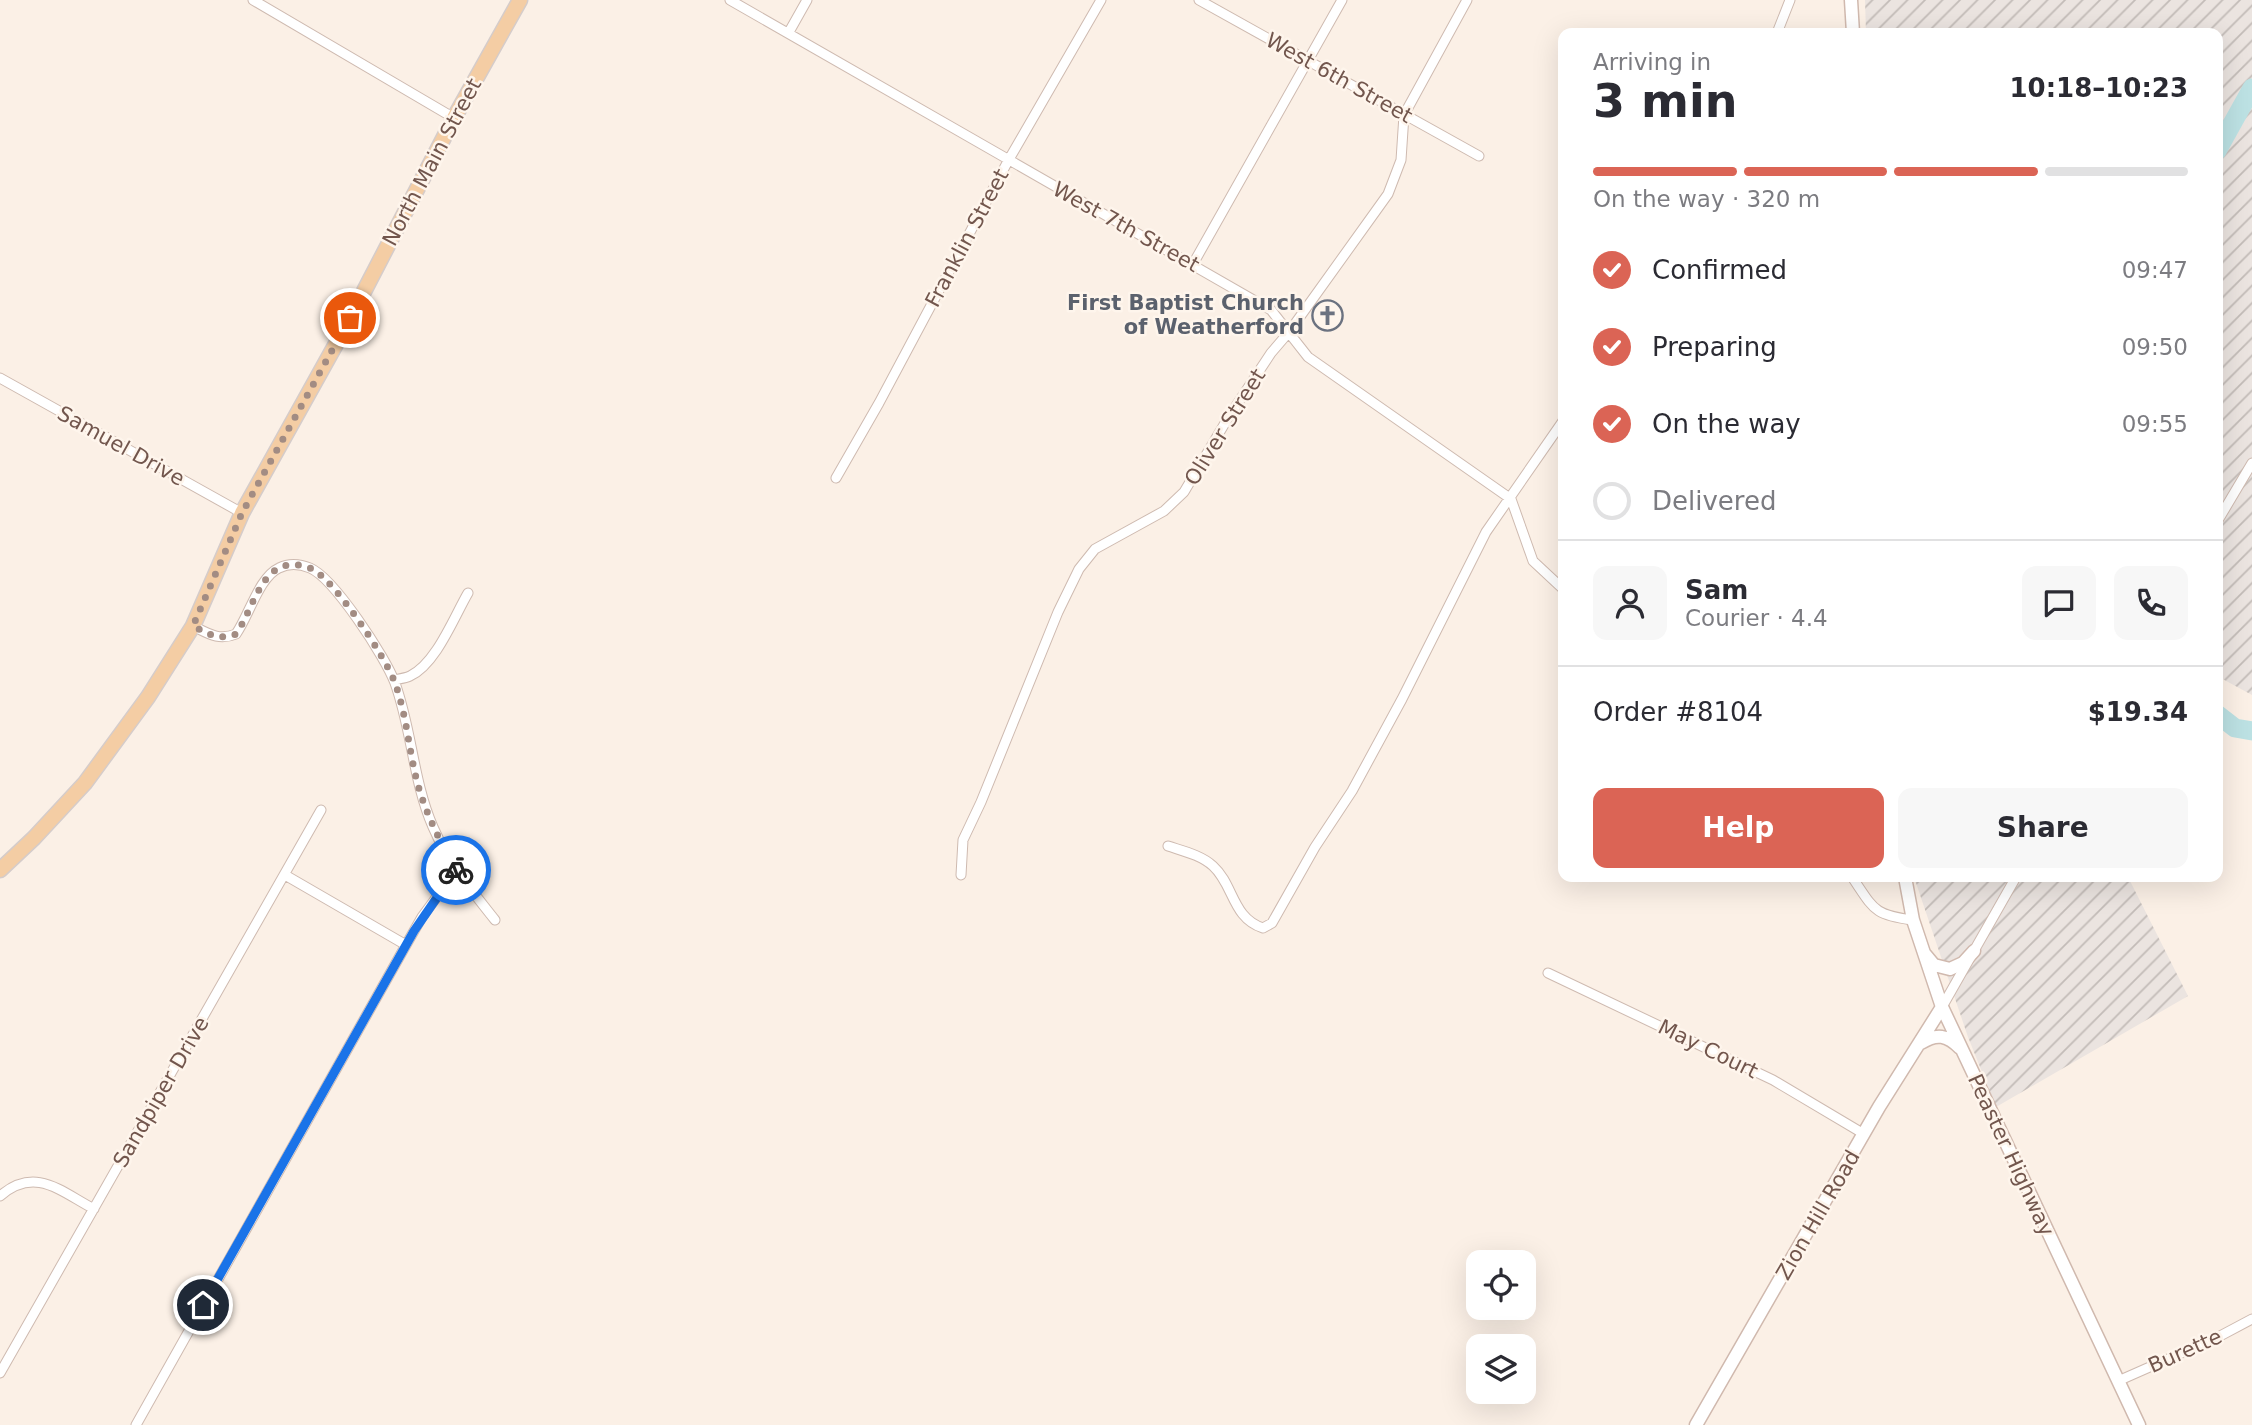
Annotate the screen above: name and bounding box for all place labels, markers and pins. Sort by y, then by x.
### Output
pin [320,288,380,348]
place label: First Baptist Church of Weatherford [1067,291,1304,339]
church icon: First Baptist Church of Weatherford [1310,298,1344,332]
pin [173,1275,233,1335]

